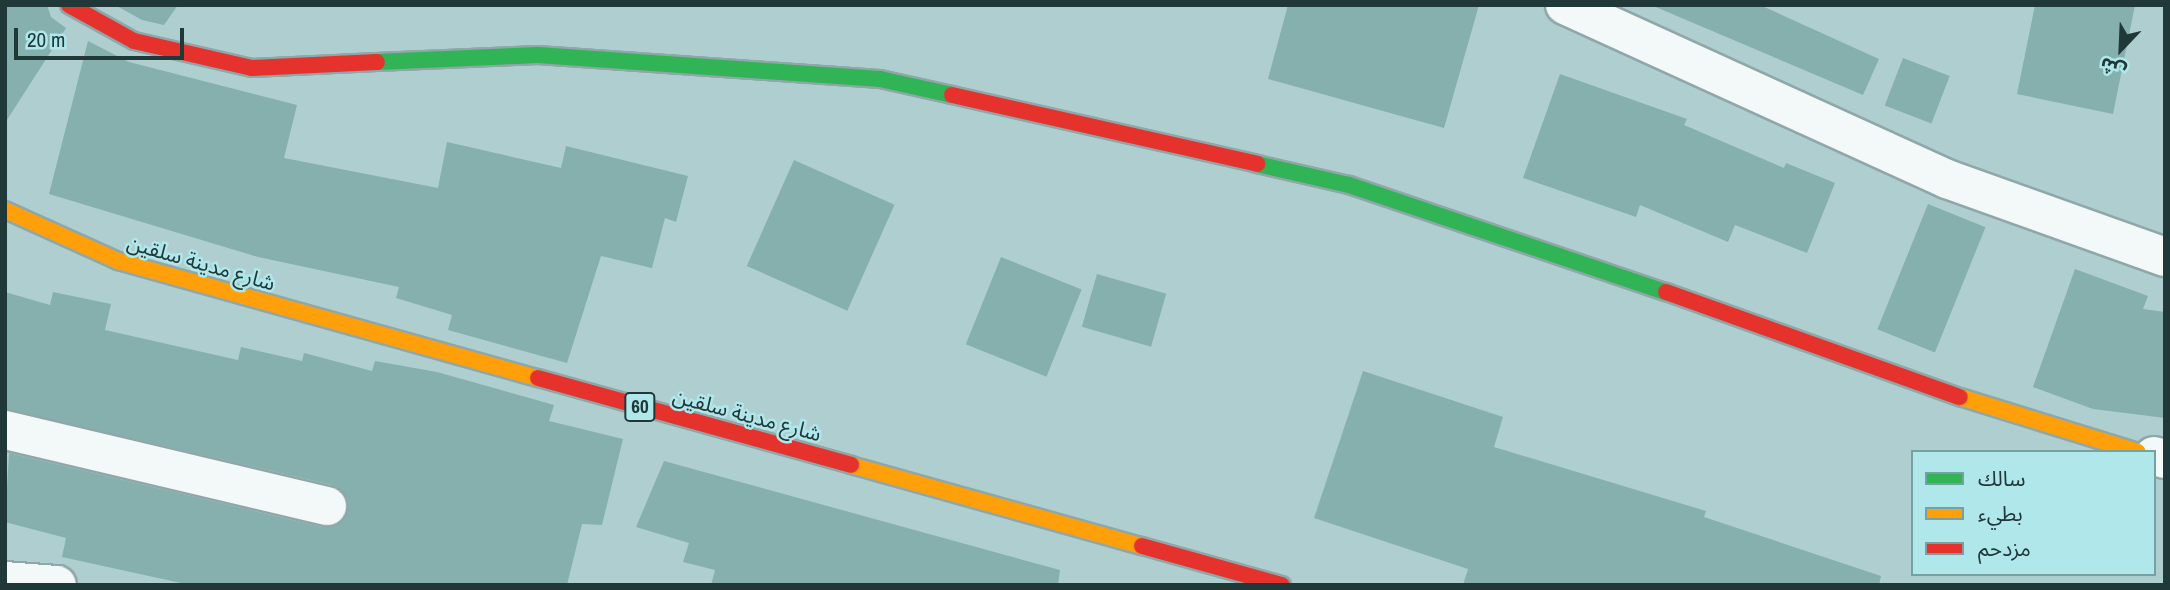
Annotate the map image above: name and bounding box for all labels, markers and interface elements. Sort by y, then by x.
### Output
scale bar [18,14,187,58]
north arrow [2086,14,2156,84]
text: 20 m [27,25,65,54]
text: ش [2096,51,2130,85]
street label: شارع مدينة سلقين [124,230,278,296]
street label: شارع مدينة سلقين [670,383,824,447]
road number: 60 [624,392,656,422]
legend [1911,450,2156,576]
text: سالك [1978,464,2025,493]
text: بطيء [1978,499,2023,528]
text: مزدحم [1978,534,2031,563]

